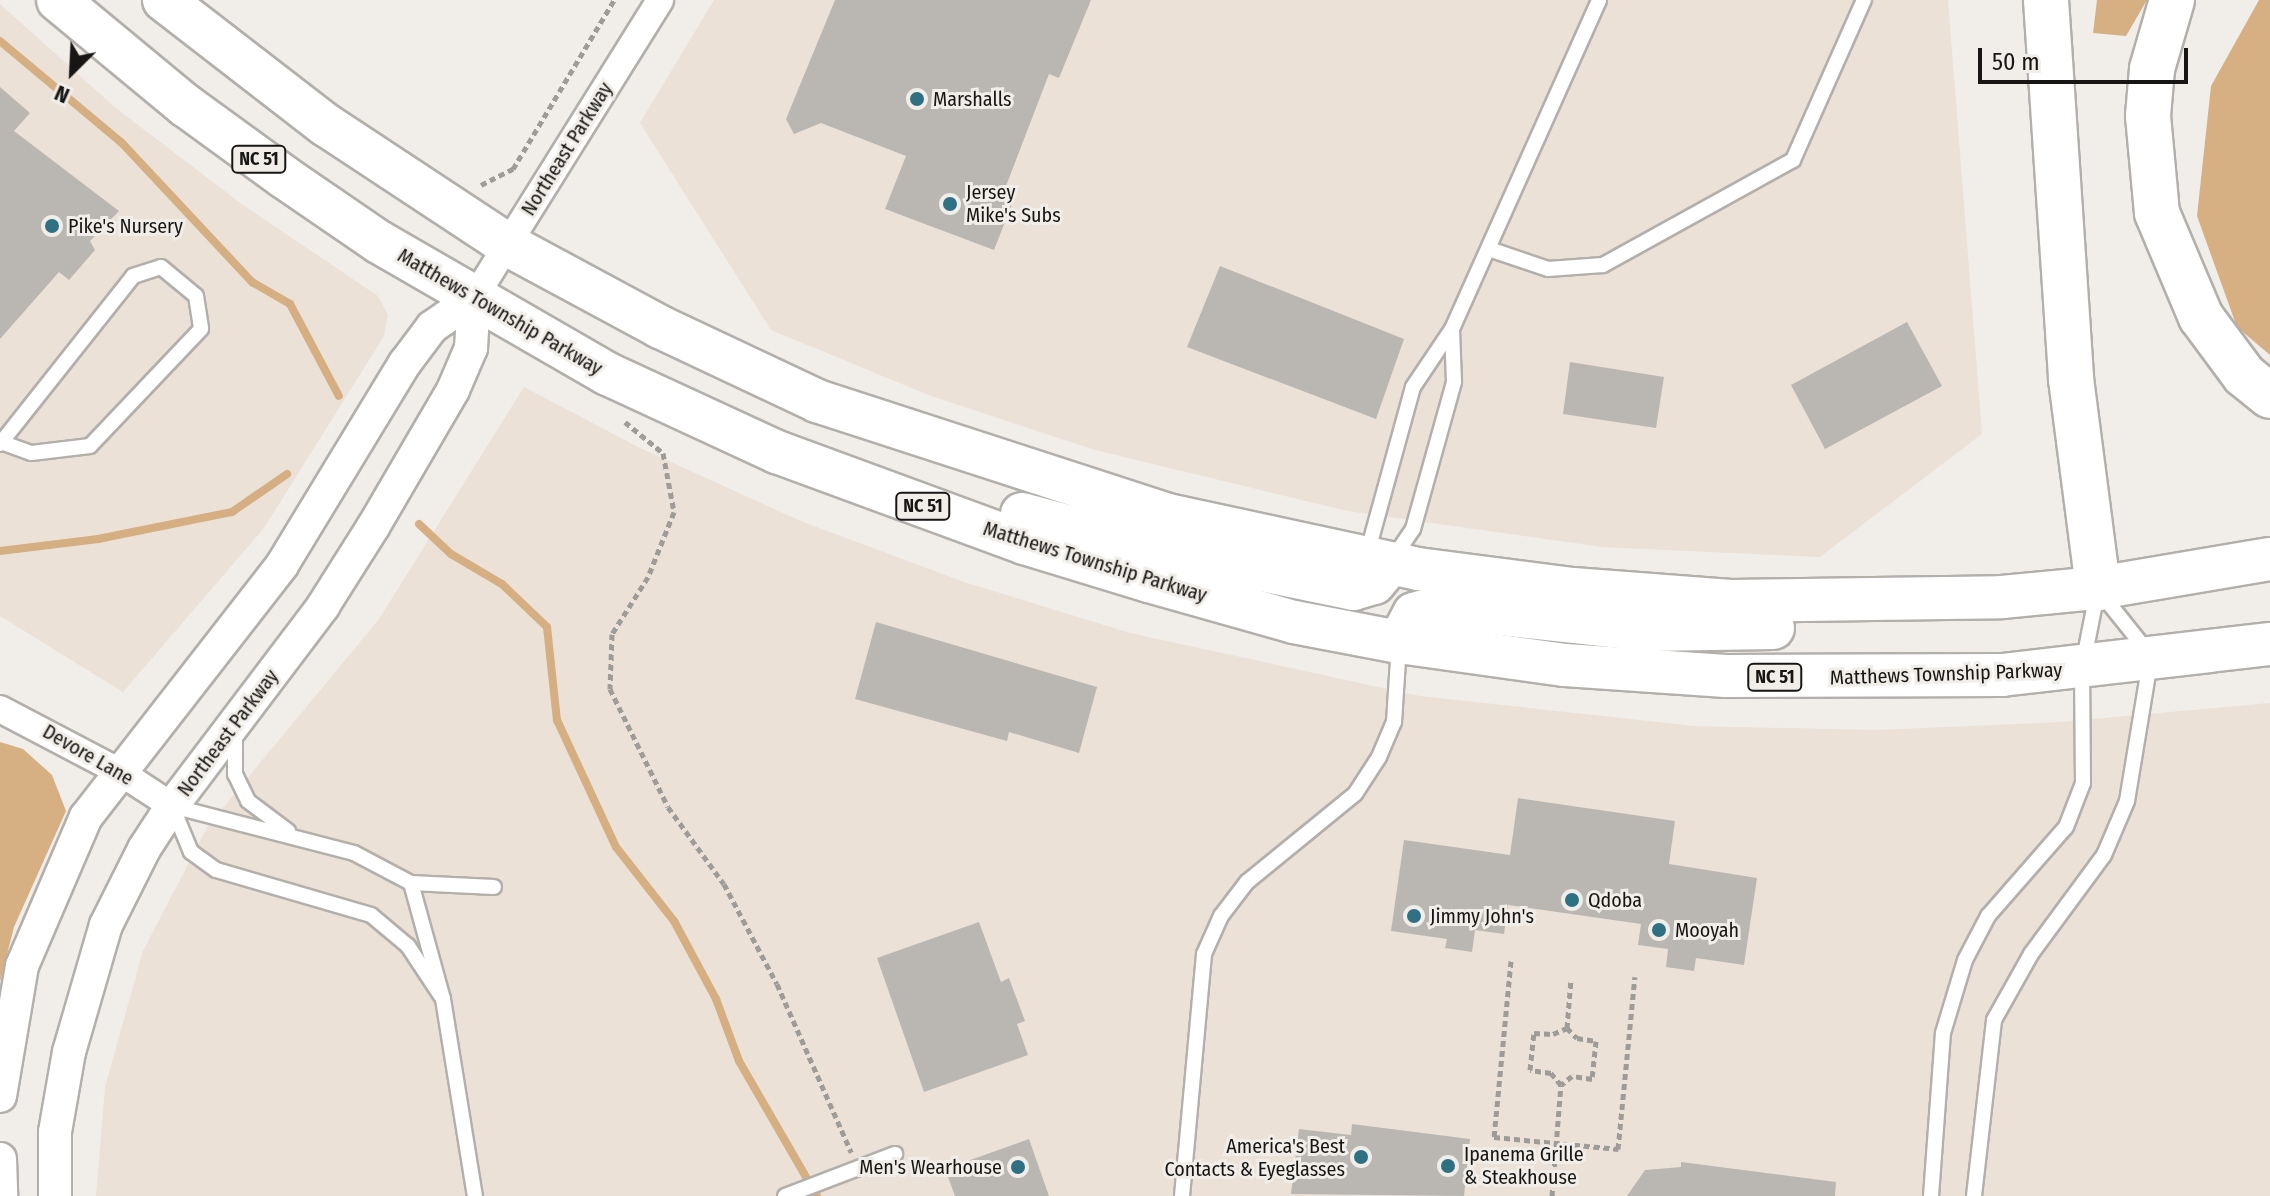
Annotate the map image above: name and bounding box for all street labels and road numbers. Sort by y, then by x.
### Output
street label: Northeast Parkway [516,78,618,220]
road number: NC 51 [231,145,287,173]
street label: Matthews Township Parkway [393,244,607,380]
road number: NC 51 [895,492,951,520]
street label: Matthews Township Parkway [980,517,1210,607]
street label: Matthews Township Parkway [1829,658,2063,690]
road number: NC 51 [1747,663,1803,691]
street label: Northeast Parkway [172,665,284,801]
street label: Devore Lane [38,719,138,791]

